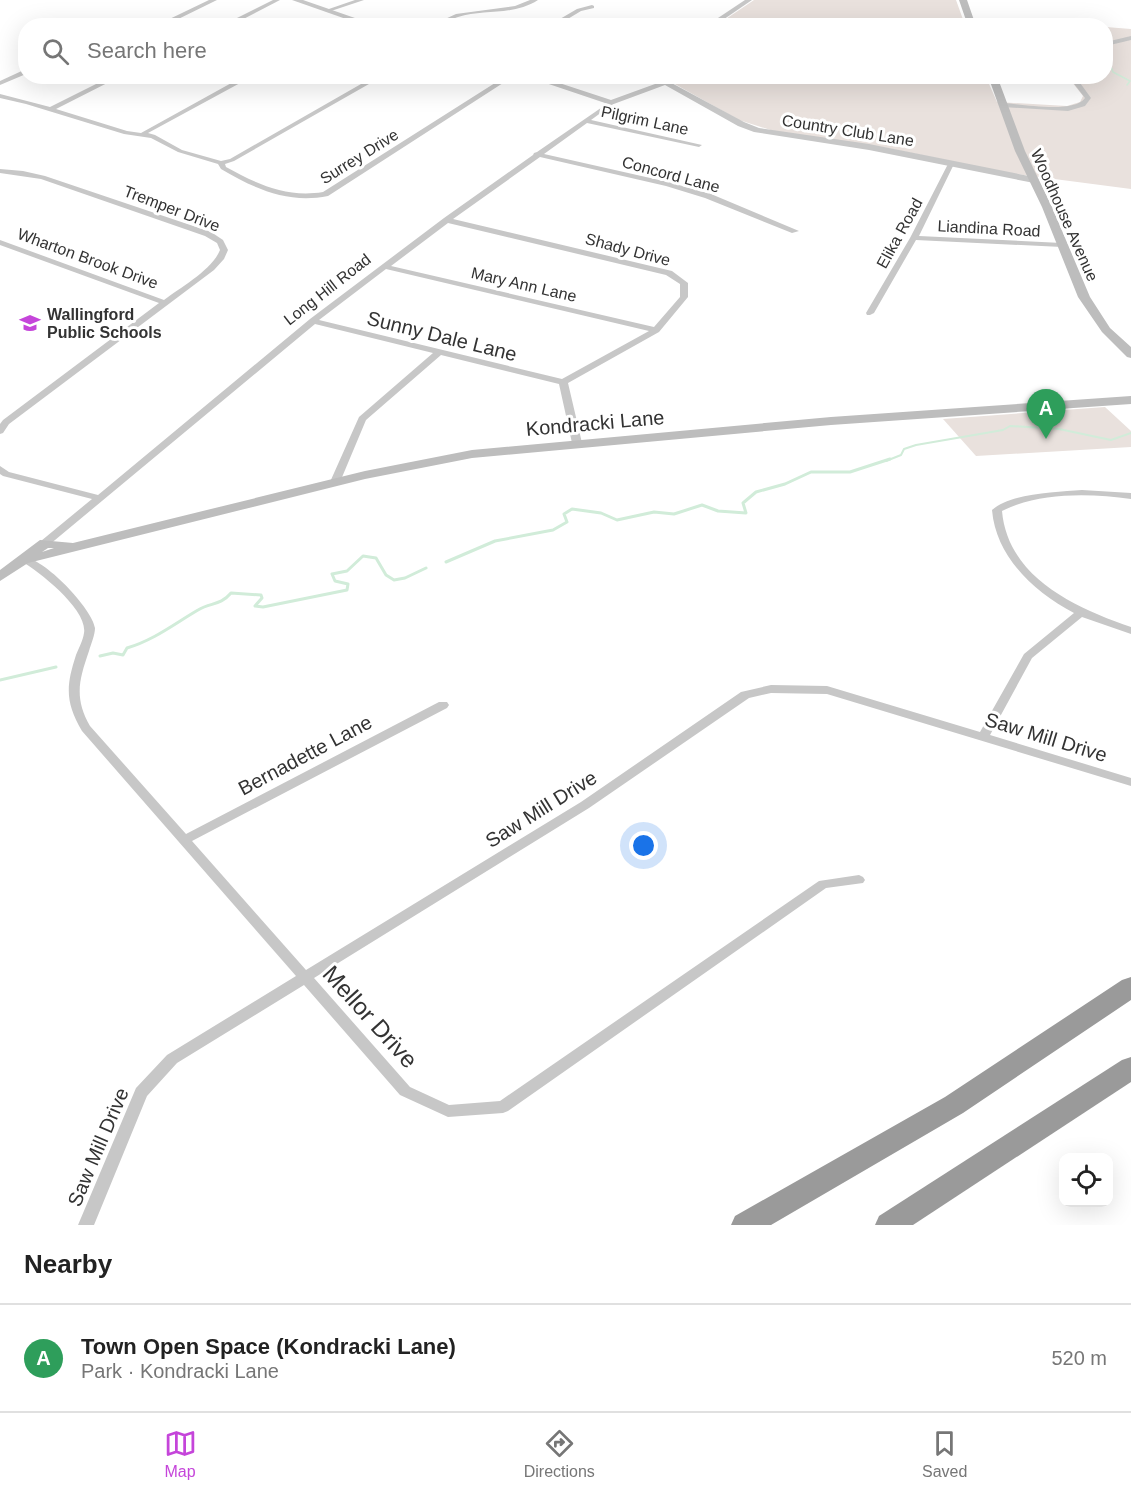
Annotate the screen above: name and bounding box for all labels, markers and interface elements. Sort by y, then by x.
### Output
search box [18,18,1113,84]
icon: search [39,35,72,68]
text: Search here [87,38,207,63]
street label: Pilgrim Lane [600,103,690,138]
street label: Country Club Lane [781,112,915,149]
street label: Surrey Drive [317,126,402,187]
street label: Woodhouse Avenue [1028,147,1101,284]
street label: Concord Lane [620,153,722,196]
street label: Tremper Drive [121,182,222,235]
street label: Elika Road [873,195,926,271]
street label: Liandina Road [937,217,1041,240]
street label: Wharton Brook Drive [15,225,161,292]
street label: Shady Drive [584,230,672,269]
street label: Long Hill Road [281,250,374,328]
street label: Mary Ann Lane [470,264,578,305]
place label: Wallingford Public Schools [47,306,162,341]
street label: Sunny Dale Lane [365,307,519,365]
school or university icon: Wallingford Public Schools [18,311,42,335]
pin: A [1026,390,1066,439]
street label: Kondracki Lane [525,406,665,440]
street label: Saw Mill Drive [982,708,1110,766]
street label: Bernadette Lane [235,711,375,799]
street label: Saw Mill Drive [481,766,601,852]
your location [629,831,658,860]
street label: Mellor Drive [318,960,423,1073]
street label: Saw Mill Drive [63,1084,133,1210]
map controls [1059,1153,1113,1207]
button: locate [1059,1153,1113,1207]
text: Nearby [24,1249,112,1279]
text: Town Open Space (Kondracki Lane) [81,1334,456,1359]
text: A [36,1347,51,1369]
text: 520 m [1051,1347,1107,1369]
text: Park · Kondracki Lane [81,1360,279,1382]
tab: Map [164,1427,197,1481]
tab: Directions [524,1427,595,1481]
tab: Saved [922,1427,967,1481]

